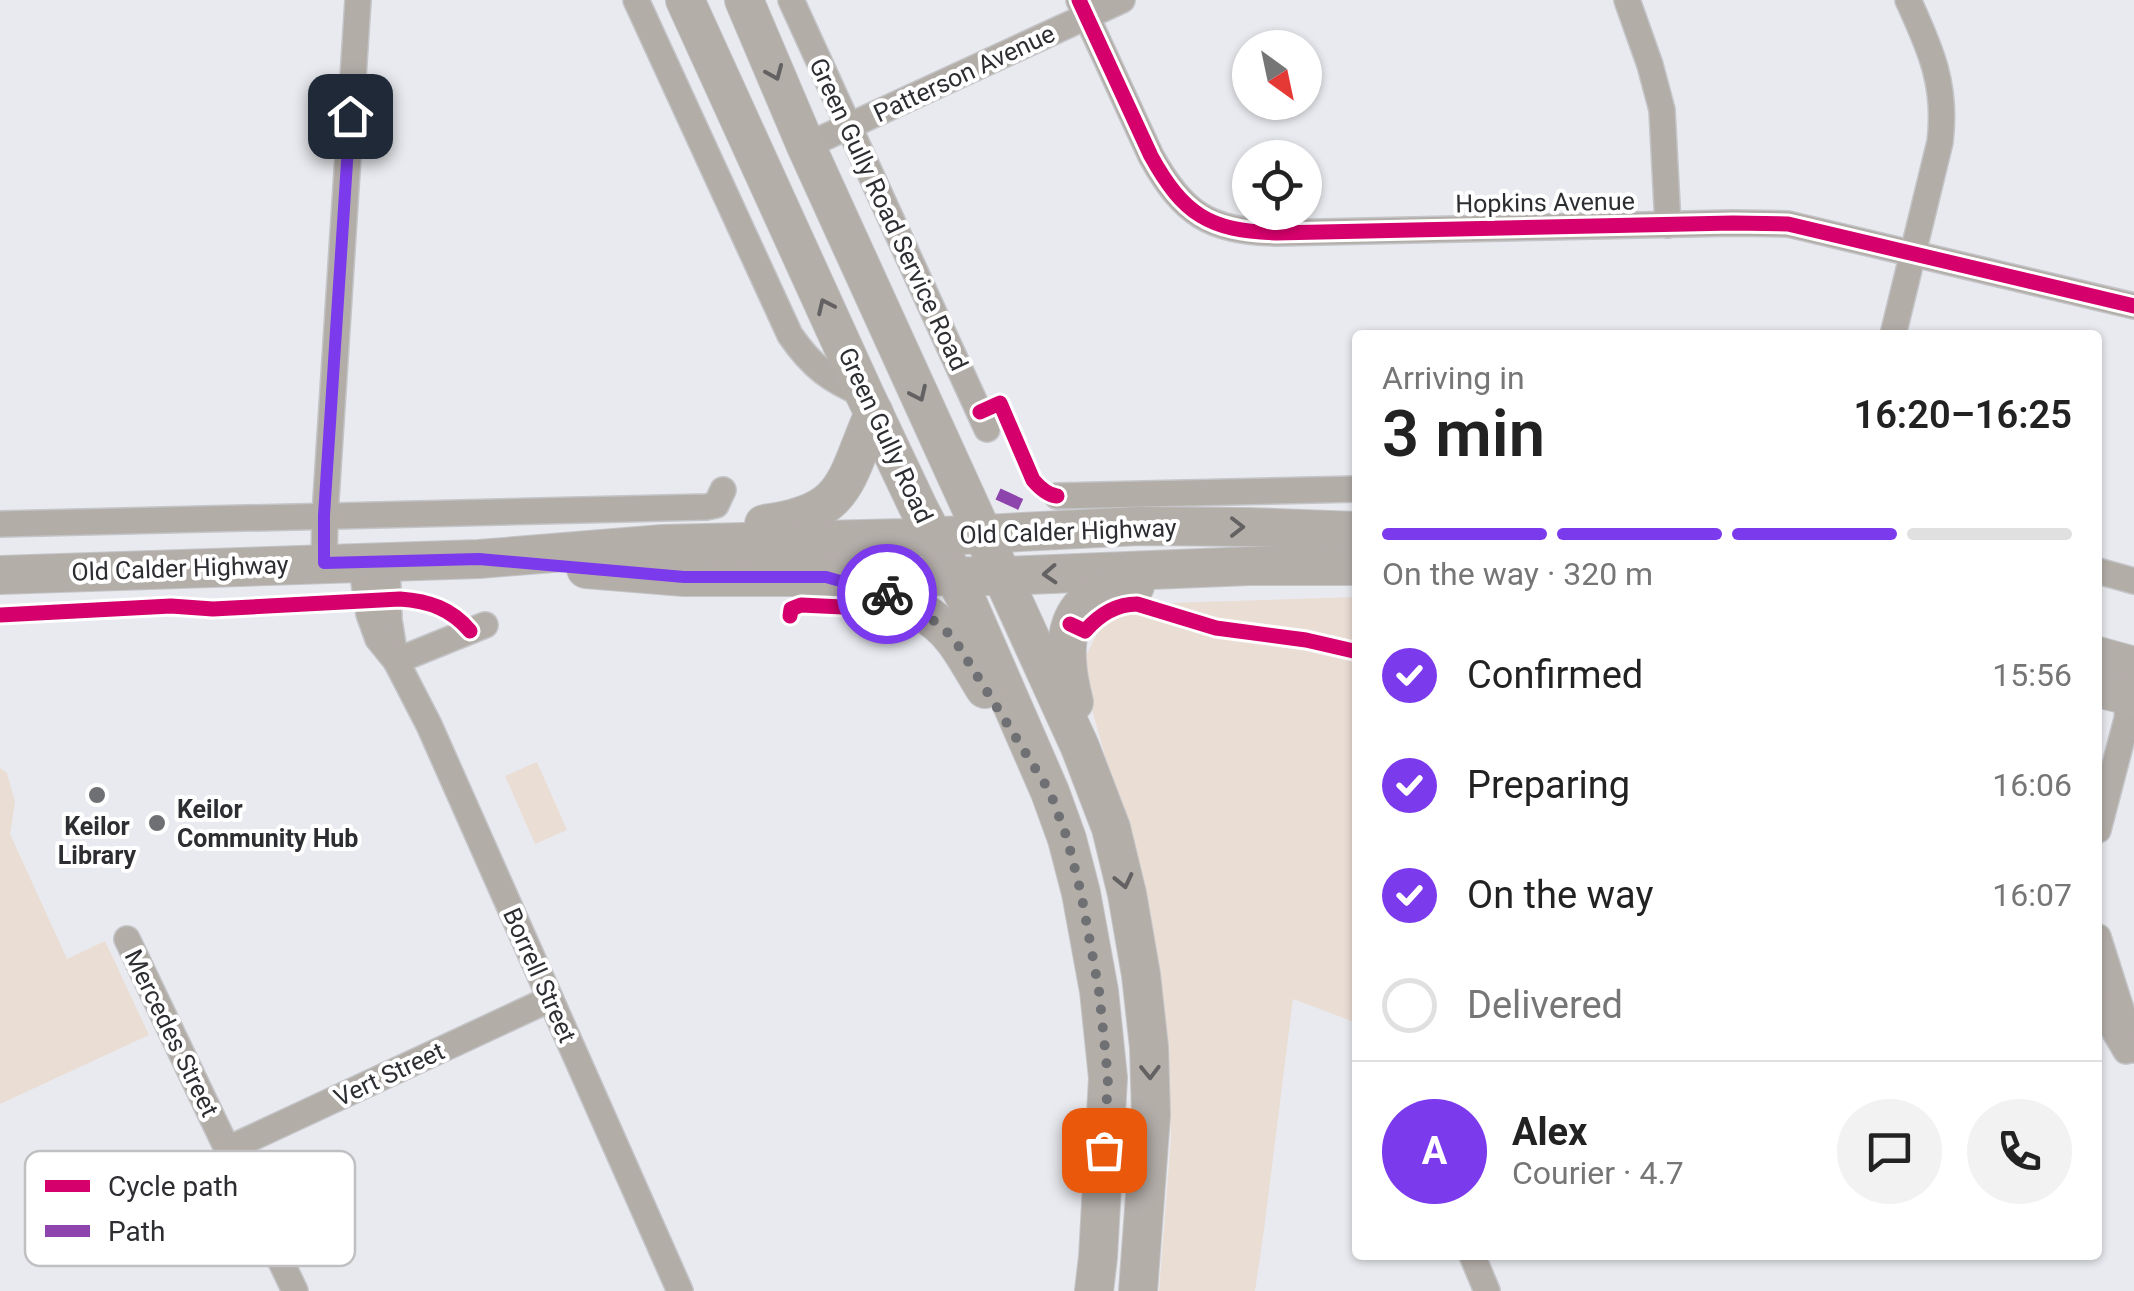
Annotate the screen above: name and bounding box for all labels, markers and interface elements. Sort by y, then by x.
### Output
street label: Patterson Avenue [869,19,1059,128]
north arrow [1232,30,1322,120]
map controls [1232,30,1322,230]
street label: Green Gully Road Service Road [803,53,974,375]
one-way arrow [764,63,784,81]
pin [308,74,393,159]
icon: home [323,89,378,144]
button: locate [1232,140,1322,230]
street label: Hopkins Avenue [1455,186,1635,219]
one-way arrow [817,298,837,316]
street label: Green Gully Road [832,343,939,528]
text: Arriving in [1382,359,1525,397]
one-way arrow [907,384,927,402]
text: 16:20–16:25 [1853,393,2072,437]
text: 3 min [1382,396,1545,472]
street label: Old Calder Highway [959,513,1177,550]
one-way arrow [1230,516,1245,538]
courier [837,544,937,644]
street label: Old Calder Highway [71,550,289,587]
text: On the way · 320 m [1382,555,1653,593]
one-way arrow [1042,564,1058,585]
icon: bike [860,567,915,622]
icon: check [1382,648,1437,703]
text: Confirmed [1467,653,1643,697]
text: 15:56 [1992,656,2072,694]
icon: check [1382,758,1437,813]
text: Preparing [1467,763,1630,807]
text: 16:06 [1992,766,2072,804]
marker: Keilor Library [86,784,108,806]
place label: Keilor Community Hub [177,795,358,853]
place label: Keilor Library [58,812,137,870]
marker: Keilor Community Hub [146,812,168,834]
icon: check [1382,868,1437,923]
one-way arrow [1112,872,1133,889]
text: On the way [1467,873,1653,917]
text: 16:07 [1992,876,2072,914]
street label: Borrell Street [497,903,582,1047]
street label: Mercedes Street [119,945,224,1121]
text: Delivered [1467,983,1623,1027]
street label: Vert Street [330,1036,449,1113]
one-way arrow [1139,1064,1160,1080]
button: chat [1837,1099,1942,1204]
button: phone [1967,1099,2072,1204]
pin [1062,1108,1147,1193]
text: Alex [1512,1110,1587,1154]
icon: bag [1077,1123,1132,1178]
text: A [1422,1129,1447,1173]
legend [25,1151,355,1266]
text: Courier · 4.7 [1512,1154,1684,1192]
text: Cycle path [108,1170,238,1203]
text: Path [108,1215,165,1248]

